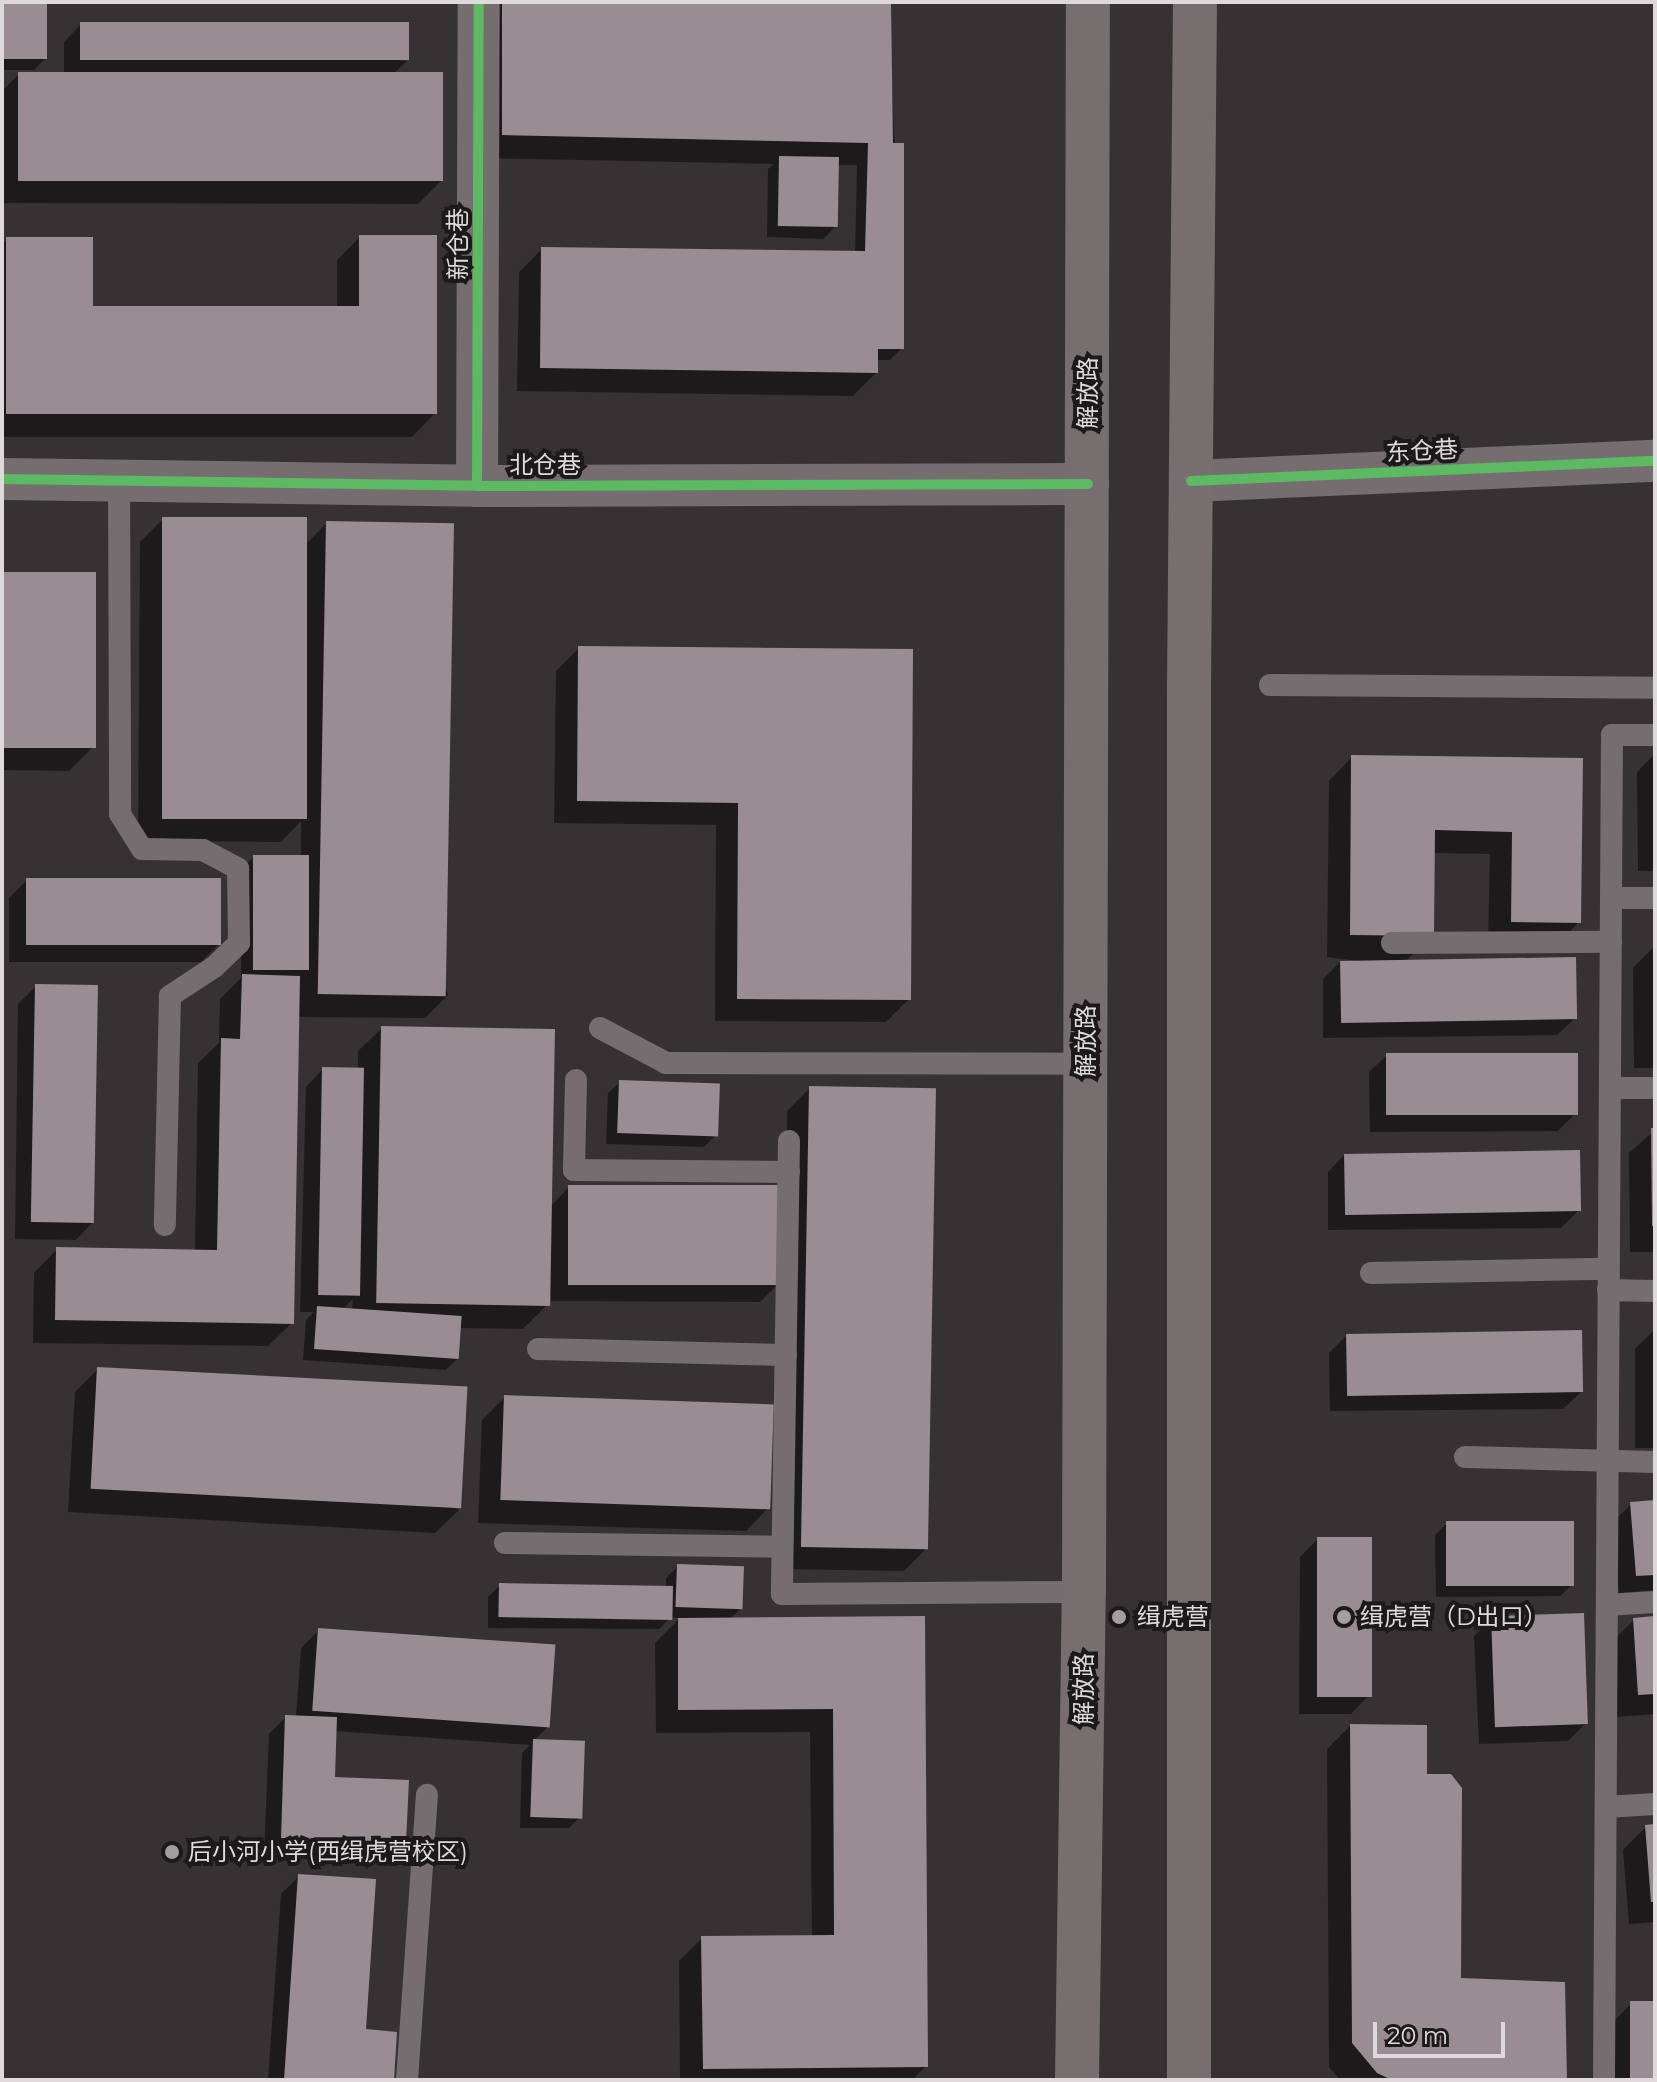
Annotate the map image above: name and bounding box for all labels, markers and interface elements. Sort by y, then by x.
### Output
street label: 新仓巷 [444,208,472,280]
street label: 解放路 [1074,357,1102,429]
street label: 东仓巷 [1385,435,1459,467]
street label: 北仓巷 [509,451,581,479]
street label: 解放路 [1072,1005,1100,1077]
place label: 缉虎营 [1137,1603,1209,1631]
place label: 缉虎营（D出口） [1360,1603,1548,1631]
marker: 缉虎营 [1108,1606,1130,1628]
marker: 缉虎营（D出口） [1335,1608,1353,1626]
street label: 解放路 [1070,1653,1098,1725]
place label: 后小河小学(西缉虎营校区) [188,1838,468,1866]
marker: 后小河小学(西缉虎营校区) [163,1843,181,1861]
scale bar [1377,2006,1509,2056]
text: 20 m [1387,2021,1448,2050]

